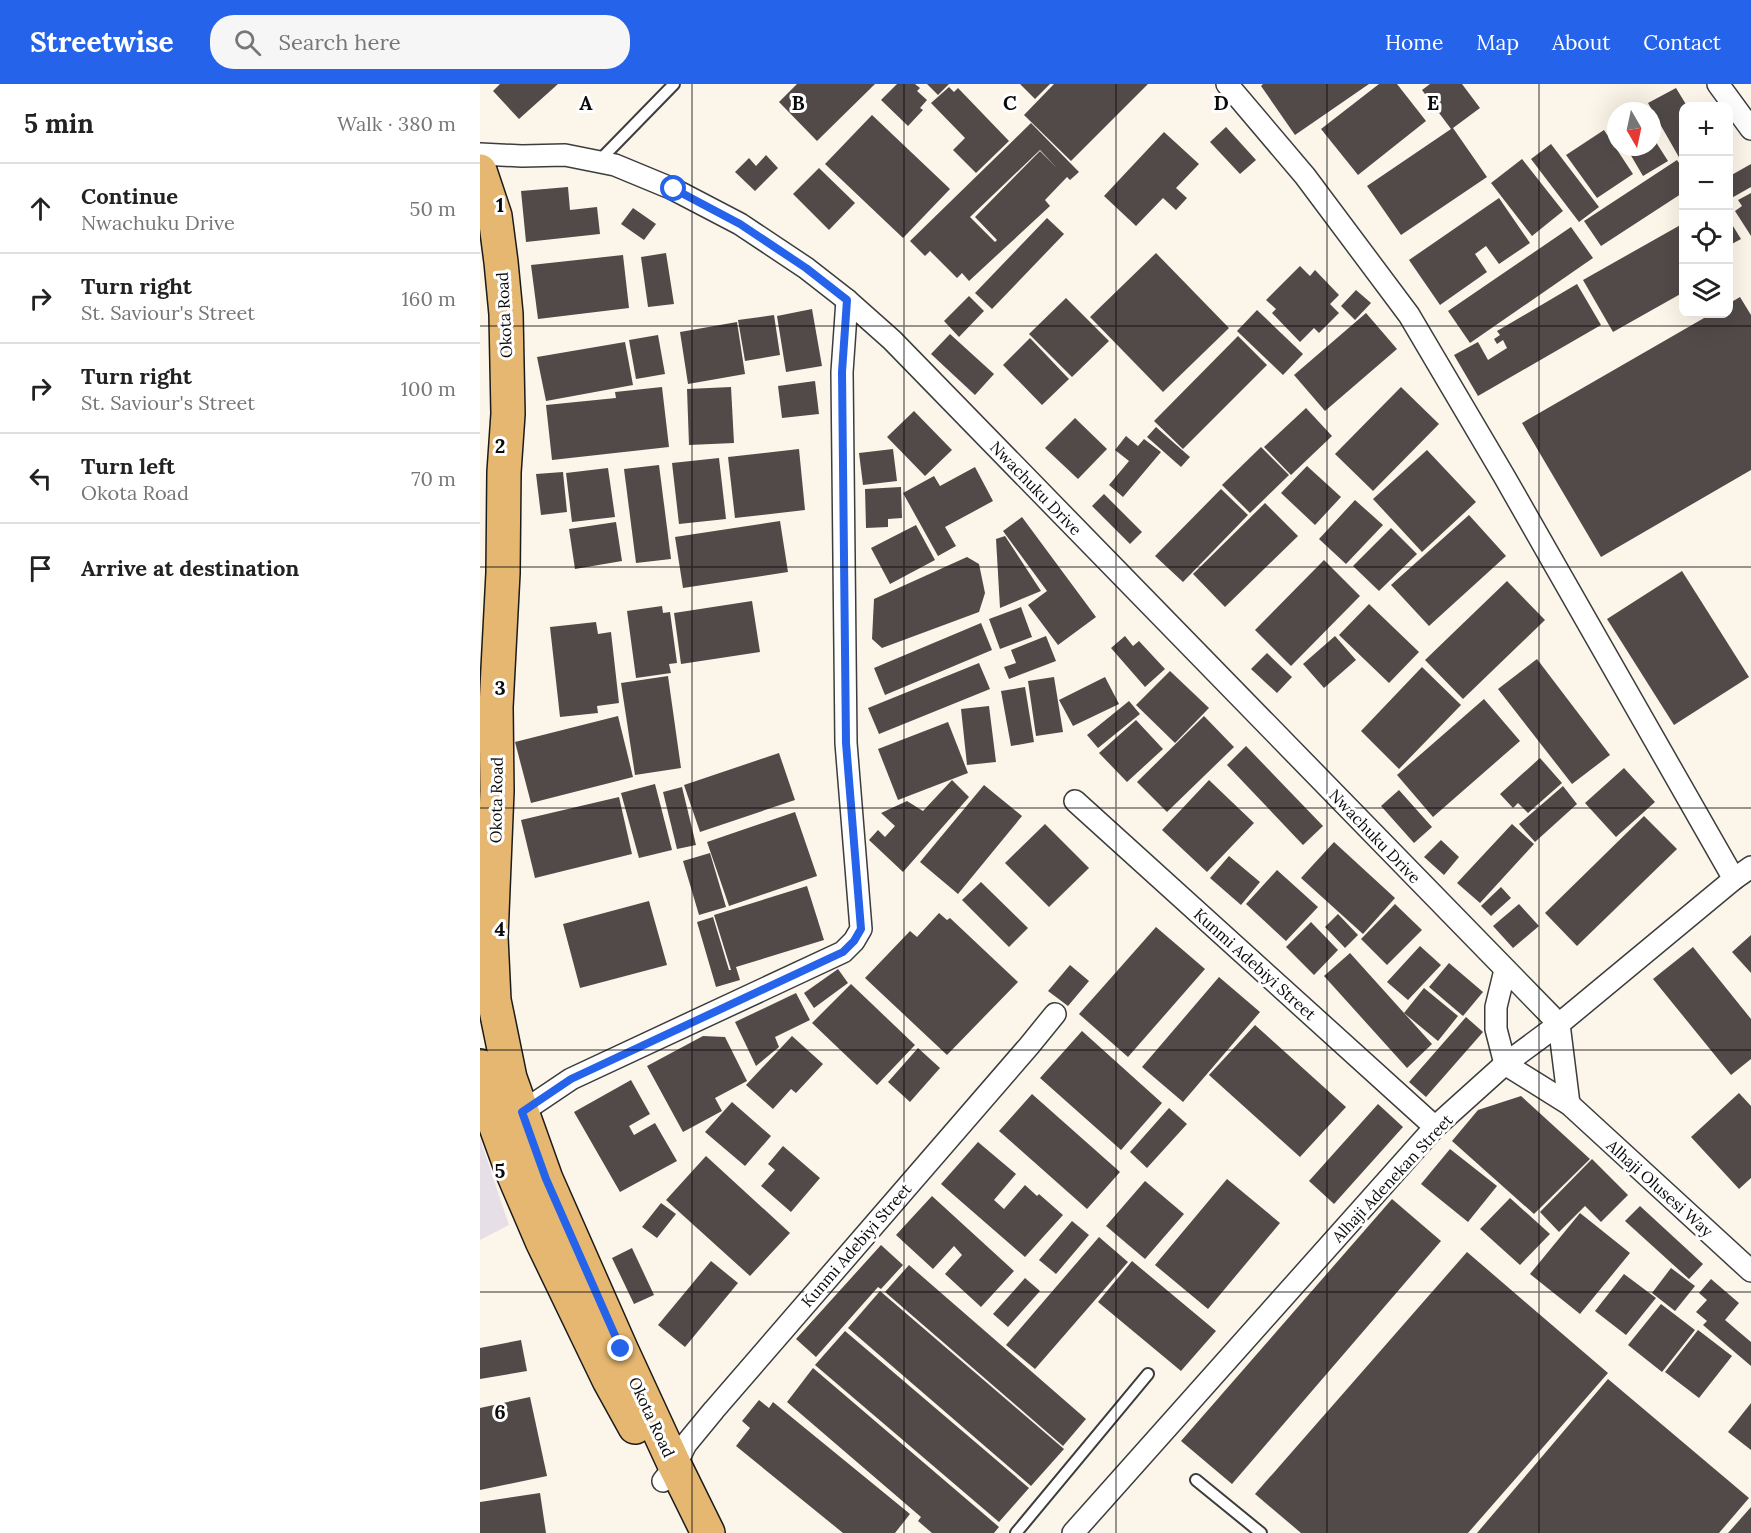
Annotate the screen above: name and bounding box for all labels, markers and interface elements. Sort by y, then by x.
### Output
search box [210,15,630,69]
text: Streetwise [30,24,174,60]
icon: search [231,26,264,59]
text: Search here [279,28,401,56]
text: Home [1385,29,1443,56]
text: Map [1476,29,1519,56]
text: About [1552,29,1610,56]
text: Contact [1643,29,1721,56]
text: A [579,90,593,115]
text: B [791,90,805,115]
text: C [1003,90,1017,115]
text: D [1213,90,1229,115]
text: E [1427,90,1439,115]
north arrow [1607,102,1661,156]
map controls [1679,102,1733,318]
button: + [1679,102,1733,156]
text: 5 min [24,107,94,140]
text: Walk · 380 m [337,111,456,136]
button: − [1679,156,1733,210]
route start [660,175,686,201]
text: Continue [81,182,178,210]
icon: ahead [24,192,57,225]
text: 1 [496,192,504,217]
text: 50 m [410,196,456,221]
text: Nwachuku Drive [81,210,235,235]
button: locate [1679,210,1733,264]
button: layers [1679,264,1733,318]
street label: Okota Road [492,271,516,359]
text: Turn right [81,272,192,300]
icon: right [24,282,57,315]
text: 160 m [402,286,456,311]
text: St. Saviour's Street [81,300,255,325]
text: Turn right [81,362,192,390]
icon: right [24,372,57,405]
text: 100 m [401,376,456,401]
text: St. Saviour's Street [81,390,255,415]
text: 2 [495,433,505,458]
street label: Nwachuku Drive [986,437,1086,539]
text: Turn left [81,452,175,480]
icon: left [24,462,57,495]
text: 70 m [411,466,456,491]
text: Okota Road [81,480,189,505]
icon: arrive [24,552,57,585]
text: Arrive at destination [81,554,299,582]
text: 3 [494,675,506,700]
street label: Okota Road [485,756,507,843]
street label: Nwachuku Drive [1325,785,1425,887]
street label: Kunmi Adebiyi Street [1190,904,1321,1025]
text: 4 [495,916,506,941]
street label: Alhaji Adenekan Street [1327,1109,1457,1247]
street label: Alhaji Olusesi Way [1602,1134,1718,1241]
text: 5 [495,1158,506,1183]
street label: Kunmi Adebiyi Street [797,1178,916,1311]
route end [607,1335,633,1361]
street label: Okota Road [625,1374,679,1461]
text: 6 [494,1399,506,1424]

